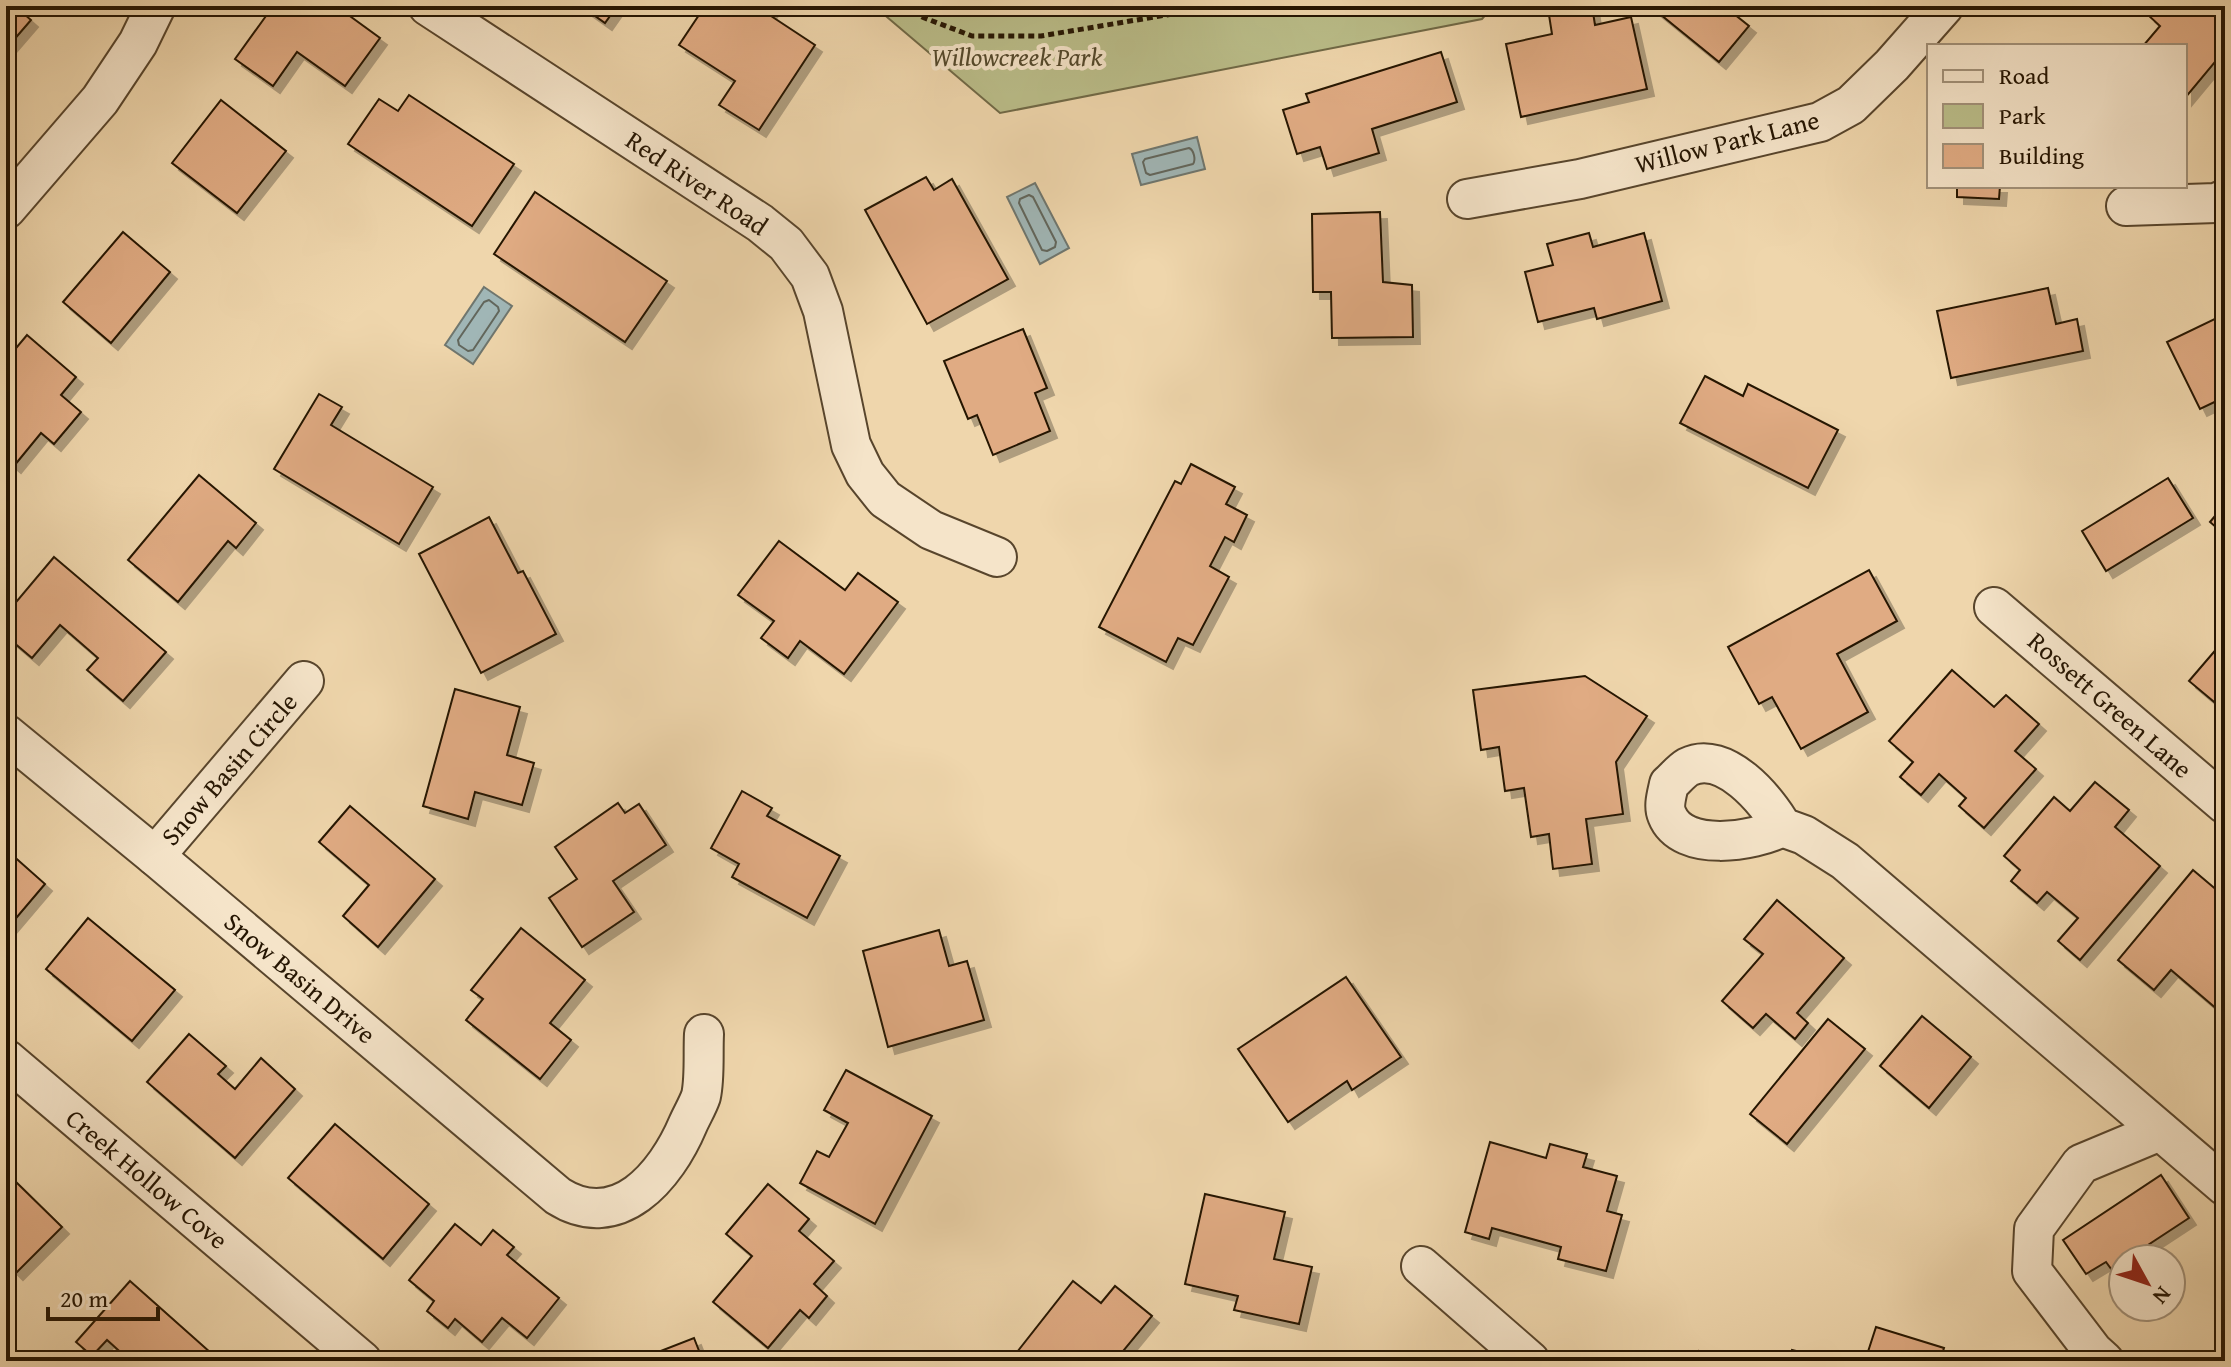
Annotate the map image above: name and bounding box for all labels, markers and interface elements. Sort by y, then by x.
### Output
park label: Willowcreek Park [932,37,1103,76]
legend [1927,44,2187,188]
text: Road [1999,58,2049,93]
text: Park [1999,98,2046,133]
street label: Willow Park Lane [1631,100,1823,183]
street label: Red River Road [618,120,776,245]
text: Building [1999,138,2084,173]
street label: Rossett Green Lane [2019,622,2201,787]
street label: Snow Basin Circle [151,684,306,854]
street label: Snow Basin Drive [216,902,385,1053]
street label: Creek Hollow Cove [58,1099,237,1258]
north arrow [2107,1243,2187,1323]
scale bar [48,1271,158,1321]
text: N [2145,1280,2179,1312]
text: 20 m [60,1281,108,1316]

